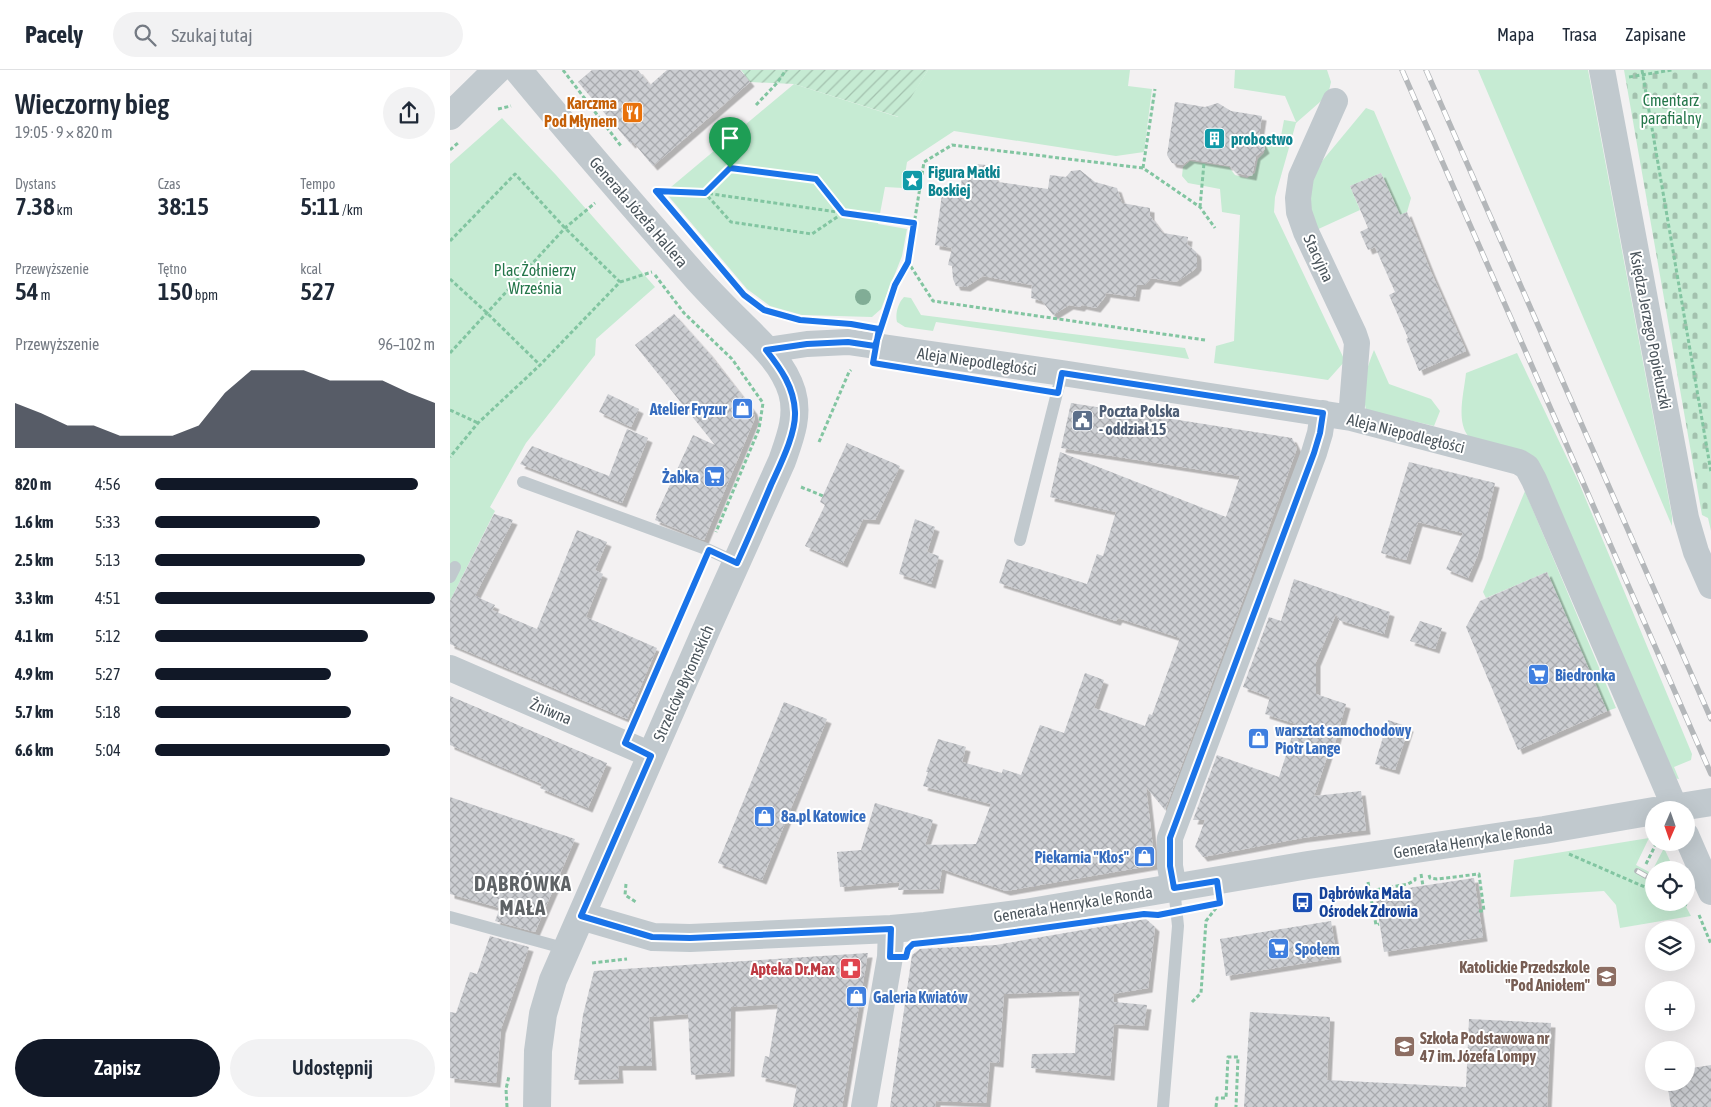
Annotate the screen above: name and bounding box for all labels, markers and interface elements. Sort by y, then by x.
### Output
search box [113,12,463,57]
text: Pacely [25,21,83,48]
icon: search [131,21,159,49]
text: Szukaj tutaj [171,24,253,46]
text: Mapa [1497,24,1534,45]
text: Trasa [1562,24,1597,45]
text: Zapisane [1625,24,1686,45]
button: share [383,87,435,139]
text: Wieczorny bieg [15,88,169,120]
park label: Cmentarz parafialny [1641,91,1702,128]
place label: Karczma Pod Młynem [544,94,617,130]
restaurant icon: Karczma Pod Młynem [621,100,645,124]
pin [709,117,751,168]
text: 19:05 · 9 × 820 m [15,123,113,141]
icon: arrive [716,124,744,152]
building icon: probostwo [1203,127,1227,151]
place label: probostwo [1231,130,1294,148]
street label: Generała Józefa Hallera [586,153,692,271]
place label: Figura Matki Boskiej [928,163,1000,199]
place icon: Figura Matki Boskiej [900,169,924,193]
text: Dystans [15,176,56,192]
text: Czas [158,176,180,192]
text: Tempo [300,176,335,192]
text: 7.38 [15,192,55,220]
text: 38:15 [158,192,209,220]
text: 5:11 [300,192,340,220]
text: km [55,202,73,218]
text: /km [340,202,363,218]
street label: Stacyjna [1299,231,1338,285]
street label: Księdza Jerzego Popiełuszki [1626,249,1675,411]
text: Przewyższenie [15,261,89,277]
text: Tętno [158,261,187,277]
text: kcal [300,261,322,277]
park label: Plac Żołnierzy Września [494,261,577,297]
text: 54 [15,277,39,305]
text: 150 [158,277,193,305]
text: 527 [300,277,336,305]
text: m [39,287,51,303]
text: bpm [193,287,218,303]
text: Przewyższenie [15,335,99,353]
text: 96–102 m [378,335,435,353]
street label: Aleja Niepodległości [916,344,1038,379]
shop icon: Atelier Fryzur [731,397,755,421]
place label: Atelier Fryzur [649,400,727,418]
place label: Poczta Polska - oddział 15 [1099,402,1180,438]
public building icon: Poczta Polska - oddział 15 [1071,408,1095,432]
street label: Aleja Niepodległości [1345,410,1467,457]
supermarket icon: Żabka [703,465,727,489]
place label: Żabka [662,468,699,486]
text: 820 m [15,475,51,493]
text: 4:56 [95,475,120,493]
text: 1.6 km [15,513,54,531]
text: 5:33 [95,513,120,531]
text: 2.5 km [15,551,54,569]
text: 5:13 [95,551,120,569]
text: 3.3 km [15,589,54,607]
text: 4:51 [95,589,120,607]
street label: Strzelców Bytomskich [649,622,718,744]
text: 4.1 km [15,627,54,645]
text: 5:12 [95,627,120,645]
supermarket icon: Biedronka [1527,663,1551,687]
text: 4.9 km [15,665,54,683]
text: 5:27 [95,665,120,683]
place label: Biedronka [1555,666,1616,684]
street label: Żniwna [528,694,574,728]
text: 5.7 km [15,703,54,721]
text: 5:18 [95,703,120,721]
place label: warsztat samochodowy Piotr Lange [1275,721,1412,757]
shop icon: warsztat samochodowy Piotr Lange [1247,727,1271,751]
text: 6.6 km [15,741,54,759]
text: 5:04 [95,741,121,759]
north arrow [1645,801,1695,851]
map controls [1645,801,1695,1091]
shop icon: 8a.pl Katowice [753,804,777,828]
place label: 8a.pl Katowice [781,807,866,825]
street label: Generała Henryka le Ronda [1392,819,1554,862]
shop icon: Piekarnia "Kłos" [1133,845,1157,869]
place label: Piekarnia "Kłos" [1035,848,1130,866]
button: locate [1645,861,1695,911]
district label: DĄBRÓWKA MAŁA [474,871,572,919]
street label: Generała Henryka le Ronda [992,883,1154,926]
place label: Dąbrówka Mała Ośrodek Zdrowia [1319,884,1418,920]
bus stop icon: Dąbrówka Mała Ośrodek Zdrowia [1291,890,1315,914]
button: layers [1645,921,1695,971]
supermarket icon: Społem [1267,937,1291,961]
place label: Społem [1295,940,1340,958]
pharmacy icon: Apteka Dr.Max [839,957,863,981]
place label: Katolickie Przedszkole "Pod Aniołem" [1459,958,1591,994]
place label: Apteka Dr.Max [750,960,836,978]
school or university icon: Katolickie Przedszkole "Pod Aniołem" [1594,964,1618,988]
button: + [1645,981,1695,1031]
shop icon: Galeria Kwiatów [845,985,869,1009]
place label: Galeria Kwiatów [873,988,968,1006]
place label: Szkoła Podstawowa nr 47 im. Józefa Lompy [1419,1029,1550,1065]
school or university icon: Szkoła Podstawowa nr 47 im. Józefa Lompy [1392,1035,1416,1059]
button: Zapisz [15,1039,220,1097]
button: Udostępnij [230,1039,435,1097]
button: − [1645,1041,1695,1091]

